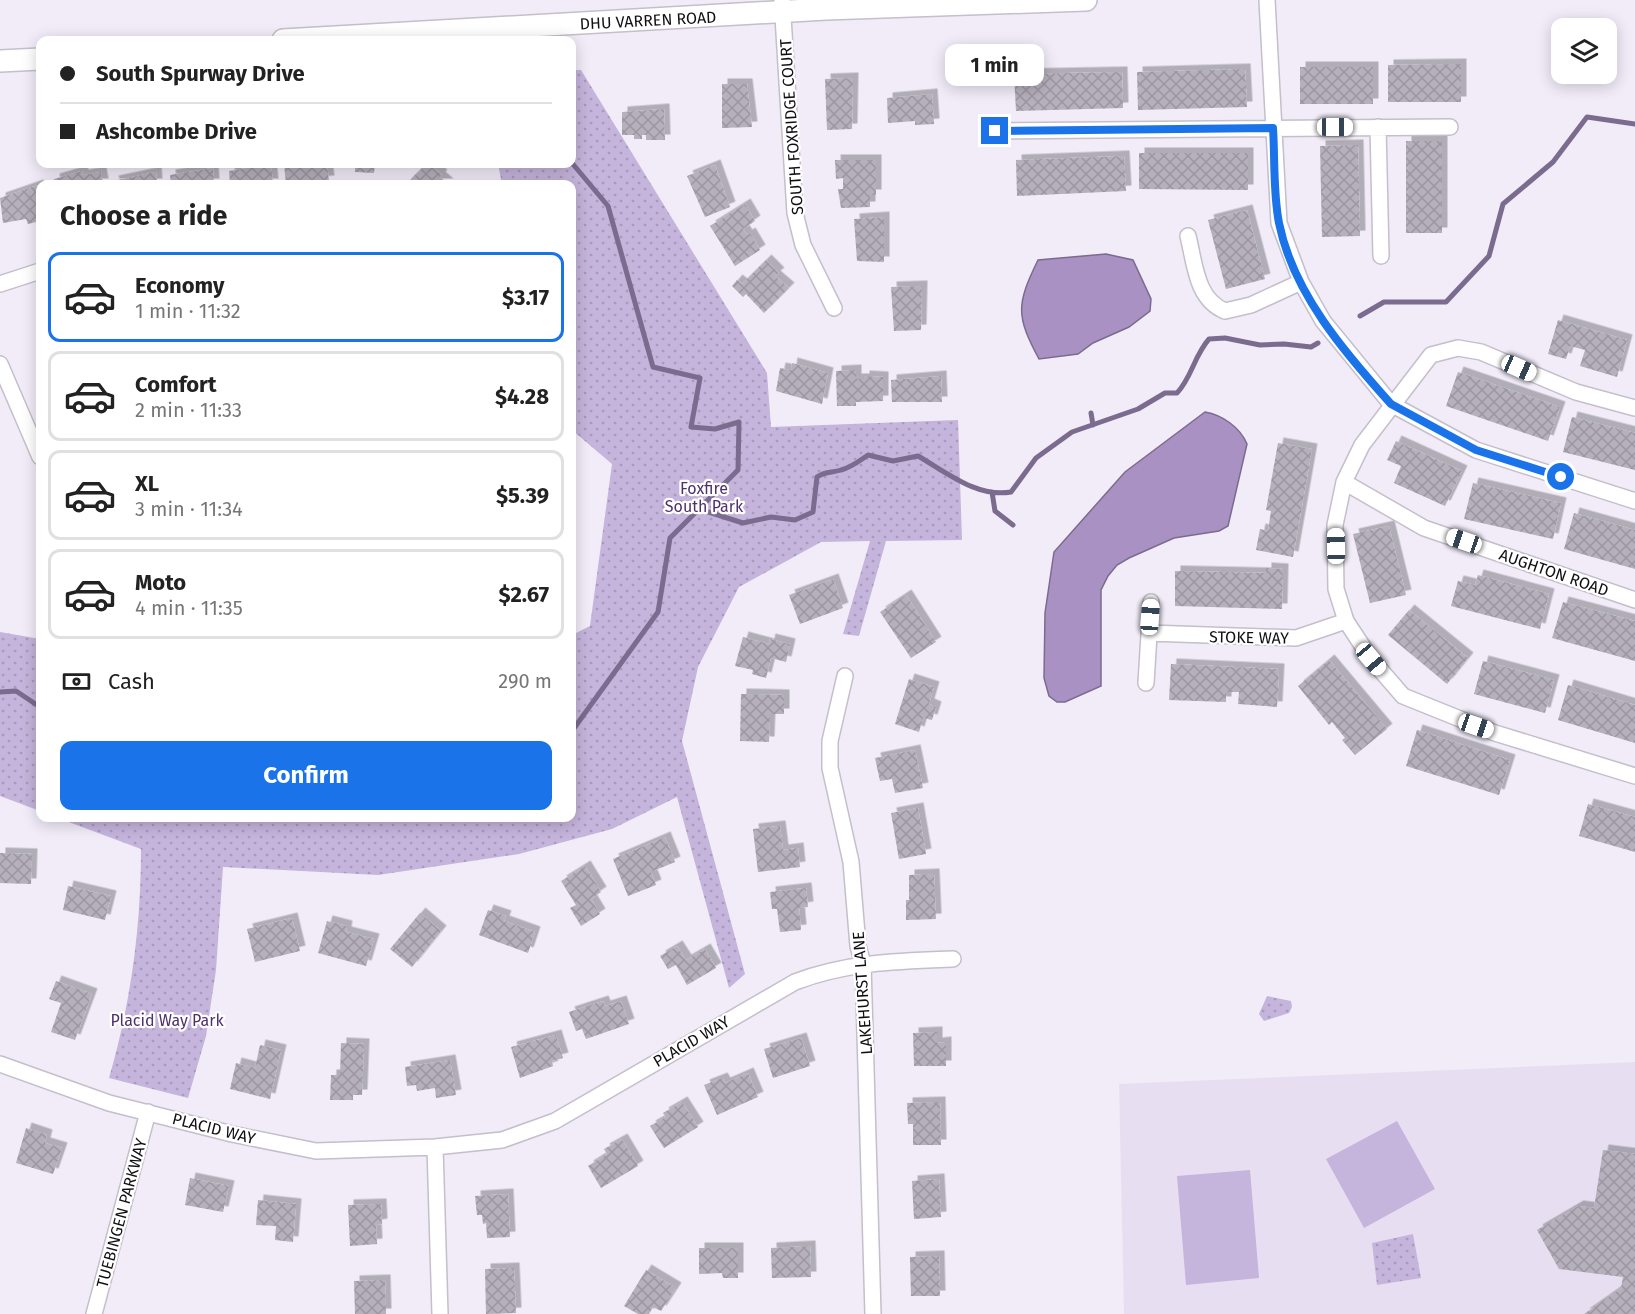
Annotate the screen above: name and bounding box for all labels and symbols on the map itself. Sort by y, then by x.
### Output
street label: DHU VARREN ROAD [579,7,717,34]
street label: SOUTH FOXRIDGE COURT [776,38,807,216]
callout: 1 min [946,44,1044,86]
route end [981,117,1008,144]
car [1317,118,1353,136]
car [1499,352,1539,384]
route start [1547,463,1574,490]
park label: Foxfire South Park [665,479,744,516]
car [1444,527,1484,555]
car [1327,528,1345,564]
street label: AUGHTON ROAD [1497,545,1611,600]
car [1140,598,1160,636]
street label: STOKE WAY [1209,627,1289,648]
car [1353,639,1389,679]
car [1456,712,1496,740]
street label: LAKEHURST LANE [849,931,876,1055]
park label: Placid Way Park [110,1011,224,1030]
street label: PLACID WAY [650,1012,733,1071]
street label: PLACID WAY [170,1109,258,1148]
street label: TUEBINGEN PARKWAY [92,1136,151,1290]

